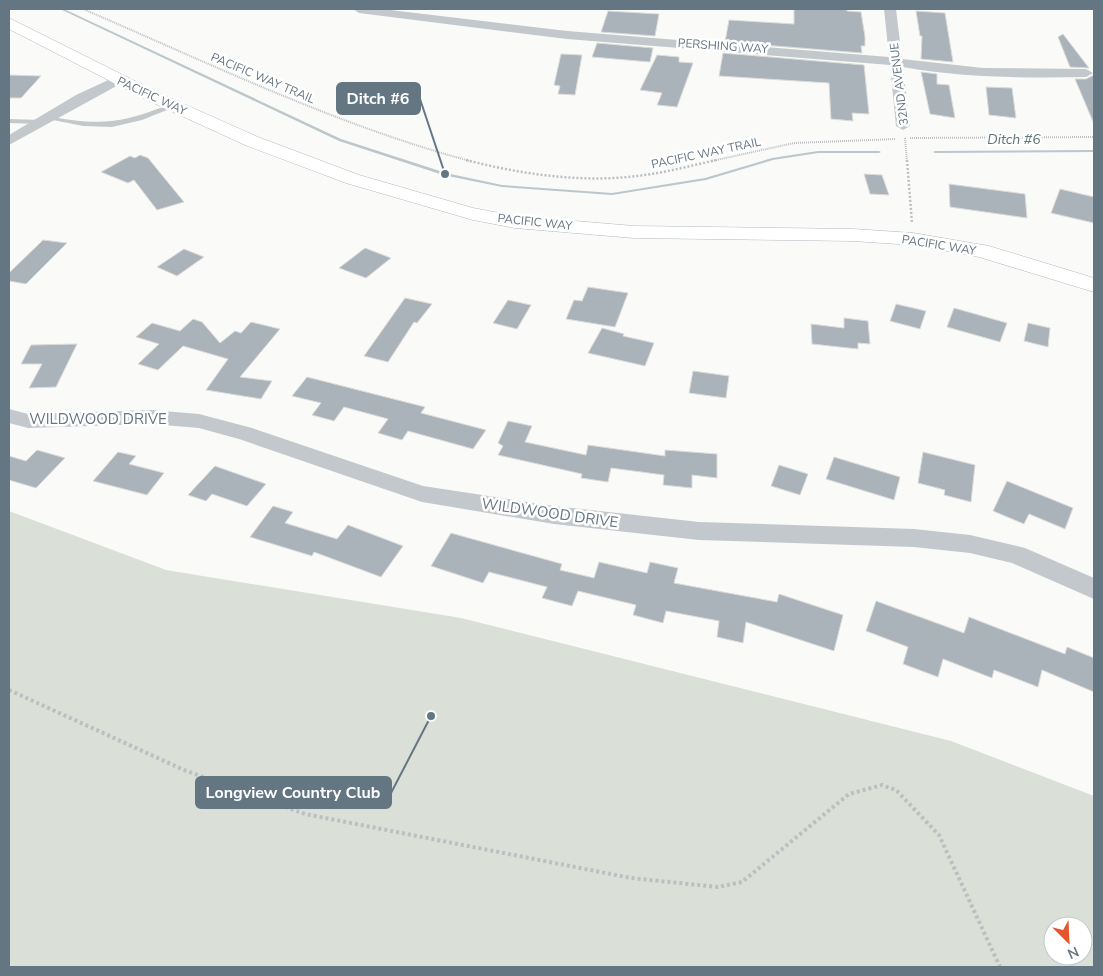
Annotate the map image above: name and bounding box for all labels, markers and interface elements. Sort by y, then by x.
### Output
street label: PERSHING WAY [677,35,770,57]
street label: 32ND AVENUE [886,42,912,126]
street label: PACIFIC WAY TRAIL [209,49,318,107]
street label: PACIFIC WAY [115,73,190,119]
callout: Ditch #6 [337,83,420,114]
text: Ditch #6 [347,88,409,110]
water label: Ditch #6 [987,130,1041,149]
street label: PACIFIC WAY TRAIL [650,133,763,172]
street label: PACIFIC WAY [497,210,574,234]
street label: PACIFIC WAY [901,231,978,259]
street label: WILDWOOD DRIVE [29,409,167,429]
street label: WILDWOOD DRIVE [480,494,620,532]
callout: Longview Country Club [196,777,391,808]
text: Longview Country Club [206,782,380,804]
north arrow [1043,916,1093,966]
text: N [1064,942,1082,963]

